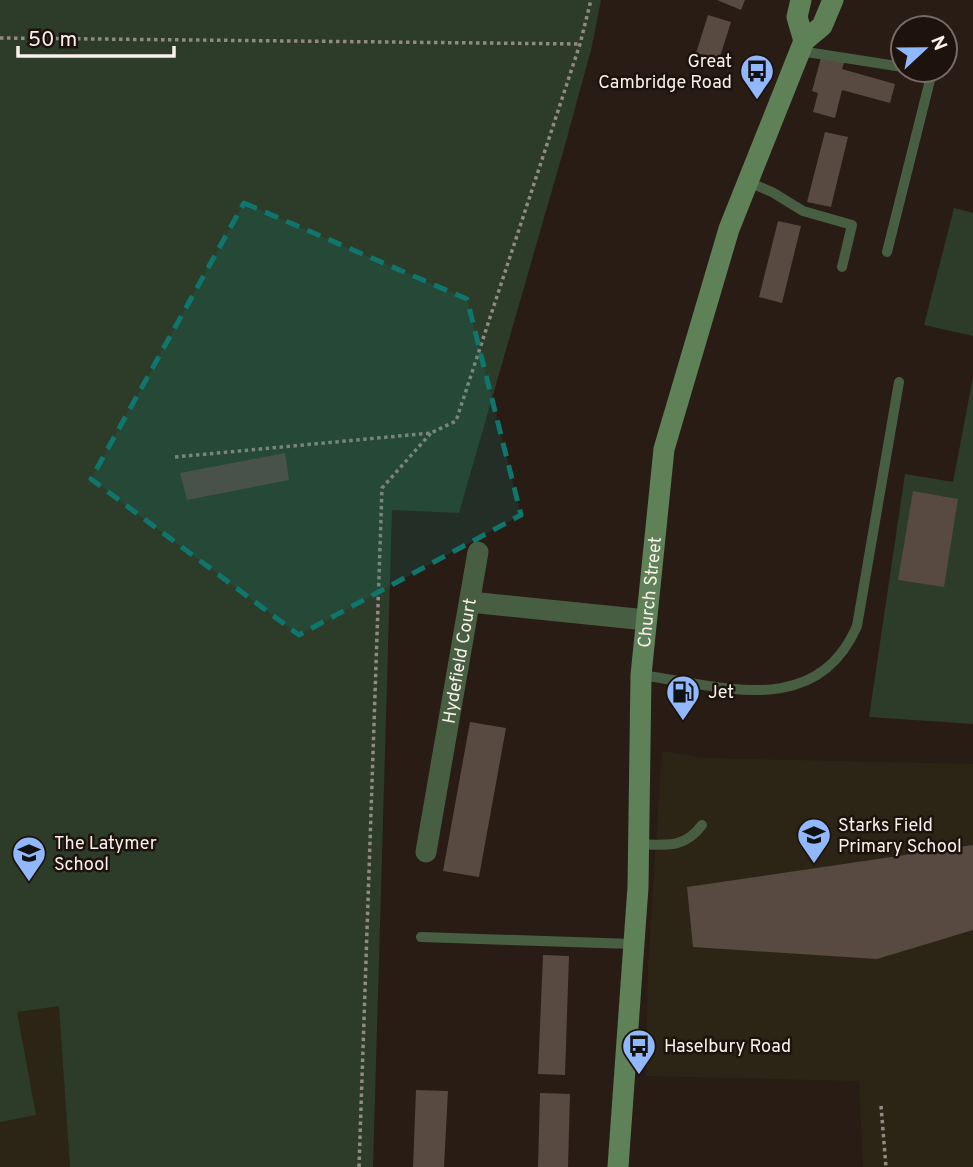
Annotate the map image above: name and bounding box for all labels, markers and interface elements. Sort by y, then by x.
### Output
scale bar [18,14,173,58]
north arrow [889,14,959,84]
text: 50 m [28,27,77,54]
text: N [924,33,952,54]
place label: Great Cambridge Road [598,51,732,95]
bus stop icon: Great Cambridge Road [738,52,776,101]
street label: Church Street [634,536,668,649]
street label: Hydefield Court [438,597,483,726]
fuel station icon: Jet [664,673,702,722]
place label: Jet [708,682,734,705]
place label: Starks Field Primary School [838,815,962,859]
school or university icon: Starks Field Primary School [795,816,833,865]
place label: The Latymer School [54,833,157,877]
school or university icon: The Latymer School [10,834,48,883]
bus stop icon: Haselbury Road [620,1027,658,1076]
place label: Haselbury Road [664,1036,791,1059]

